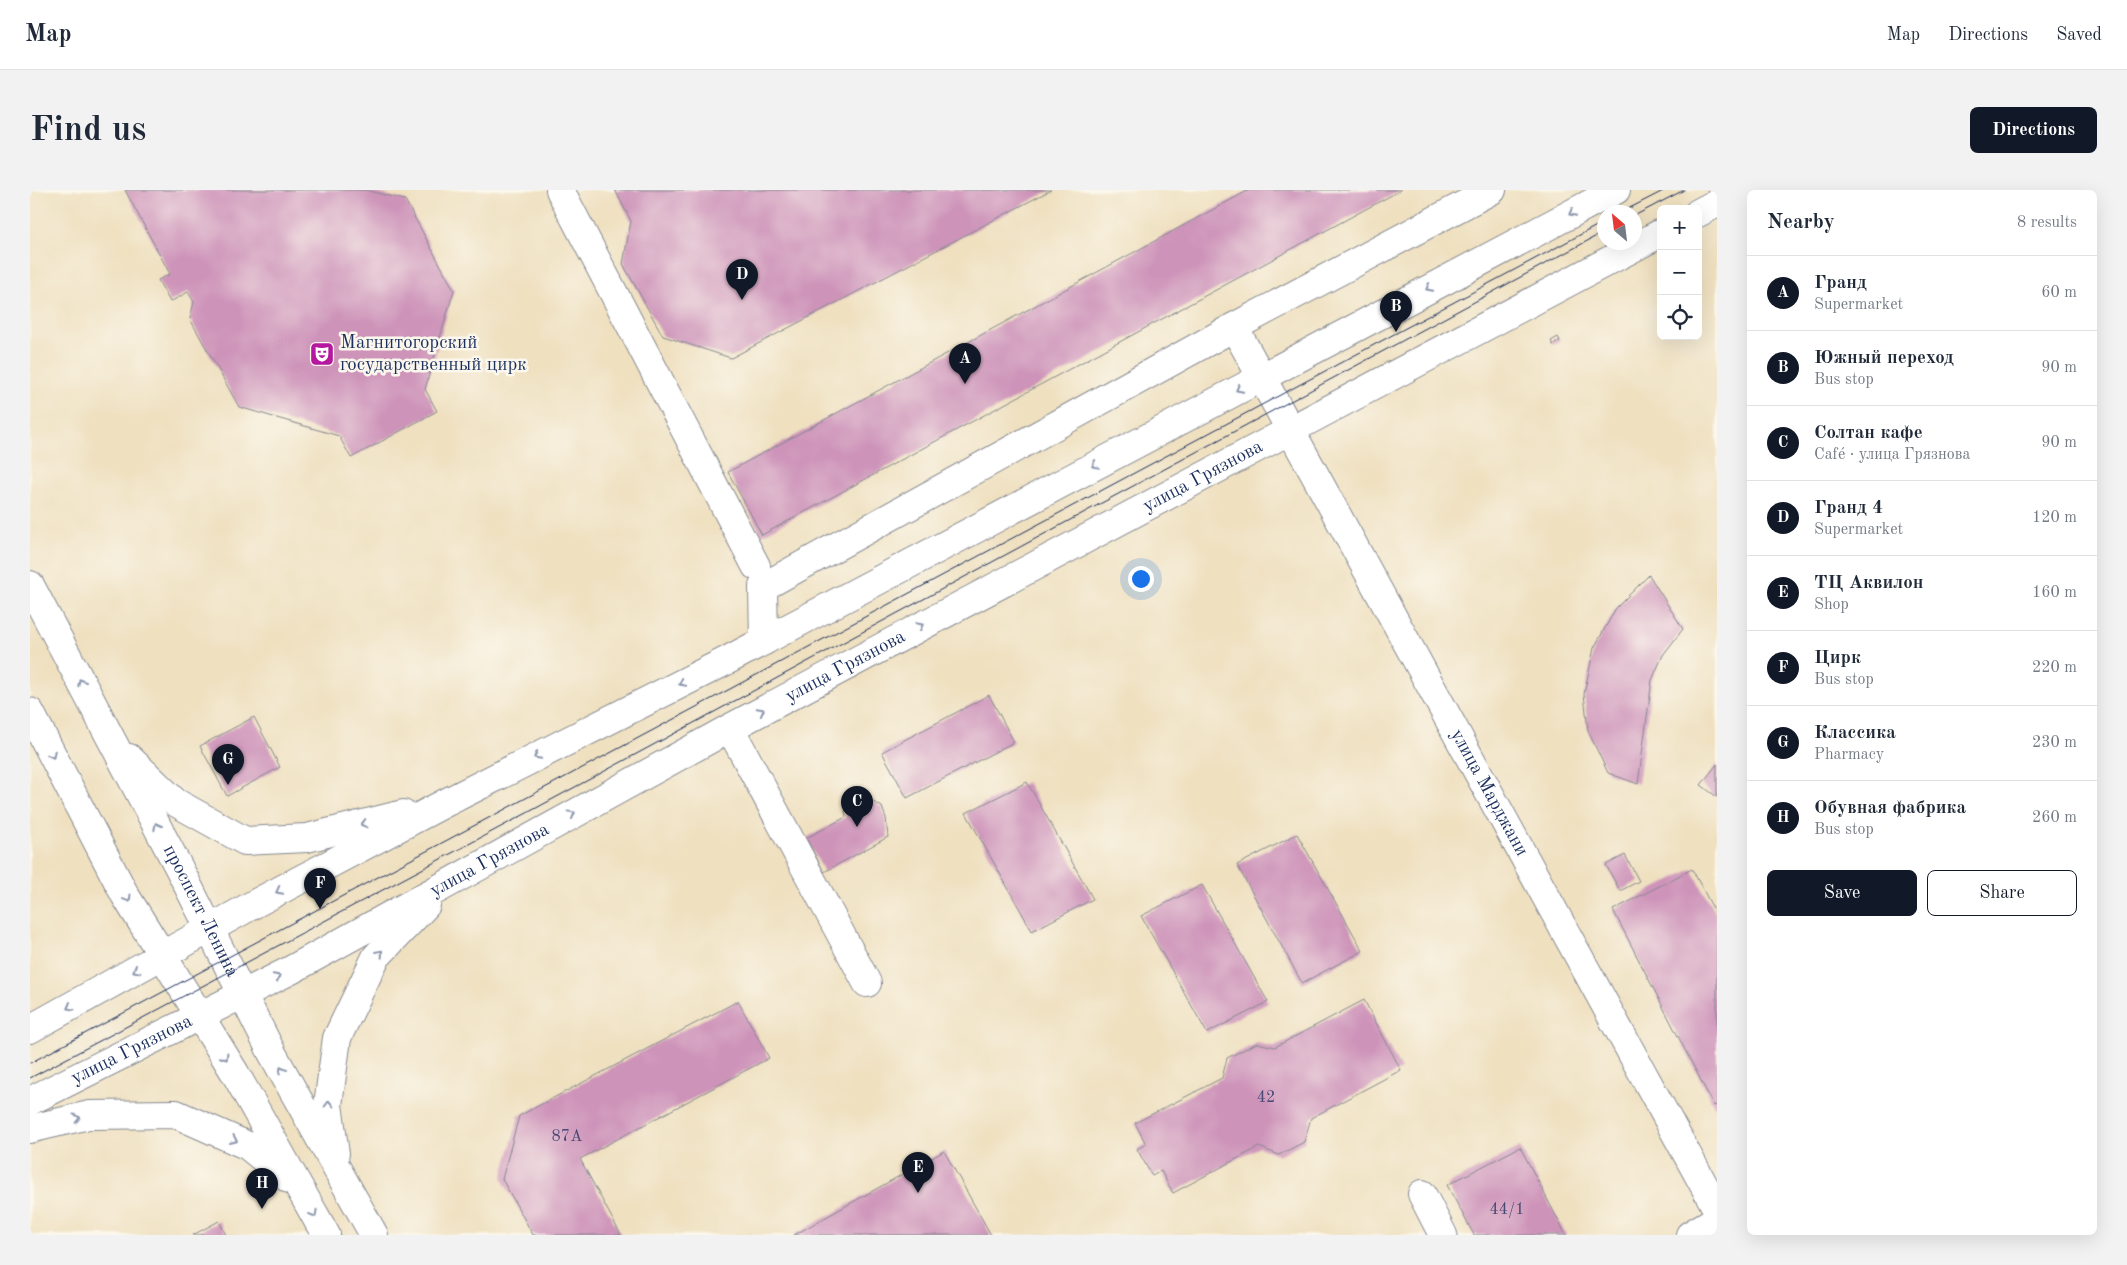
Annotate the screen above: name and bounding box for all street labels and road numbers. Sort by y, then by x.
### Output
street label: улица Грязнова [1140,437,1267,516]
street label: улица Грязнова [782,627,909,706]
street label: улица Марджани [1447,726,1531,859]
street label: улица Грязнова [427,820,553,901]
street label: проспект Ленина [159,842,242,981]
street label: улица Грязнова [68,1011,196,1088]

